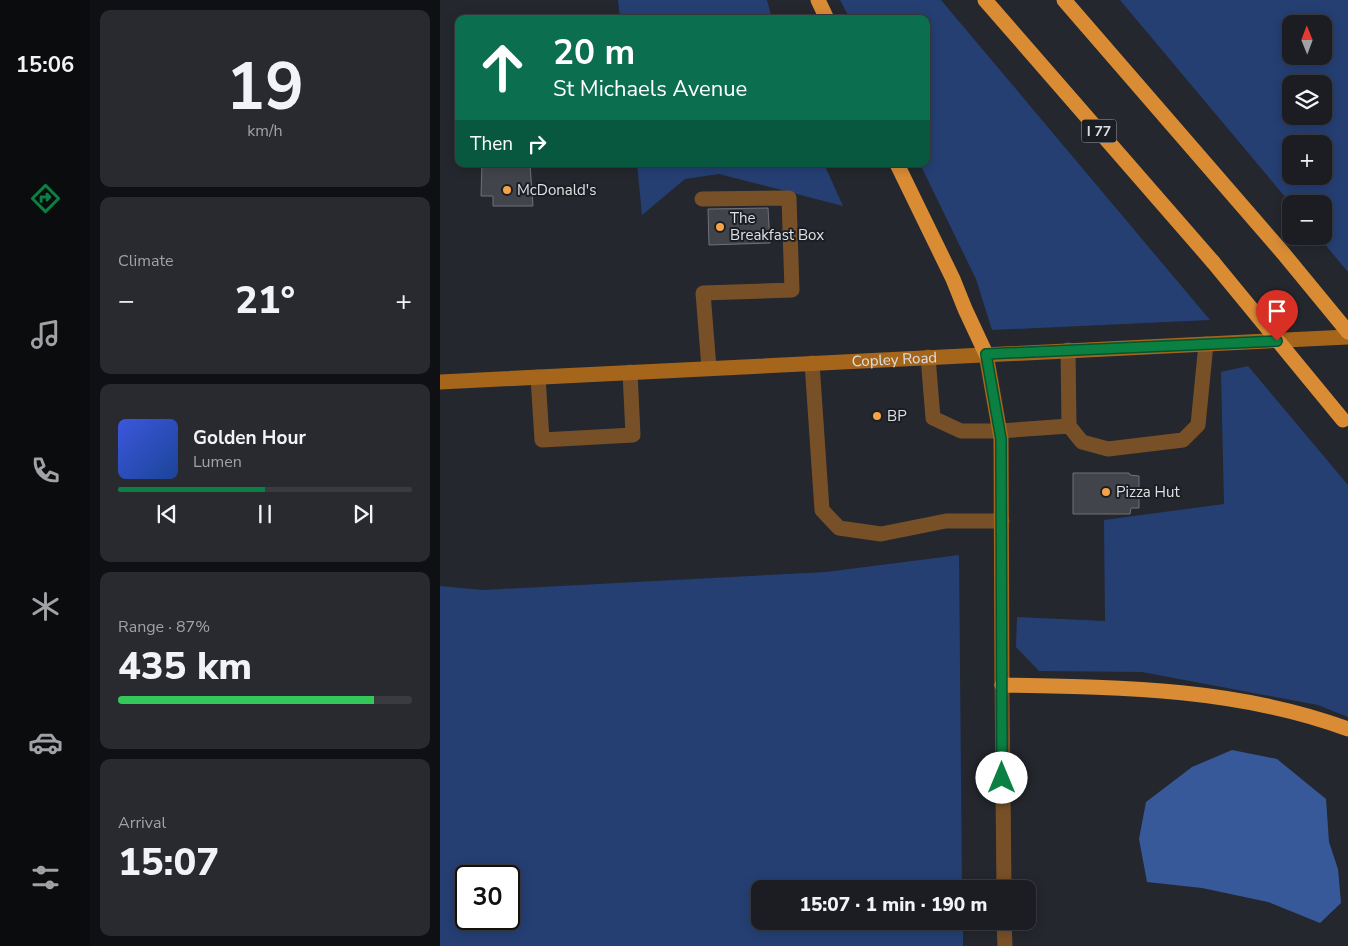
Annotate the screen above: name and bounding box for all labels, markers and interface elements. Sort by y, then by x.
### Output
north arrow [1282,15,1332,65]
map controls [1282,15,1332,245]
text: 20 m [553,29,635,76]
icon: ahead [470,35,535,100]
text: 19 [226,43,304,132]
text: 15:06 [16,50,74,80]
text: St Michaels Avenue [553,74,747,104]
button: layers [1282,75,1332,125]
text: km/h [247,120,283,142]
road number: I 77 [1082,120,1116,142]
icon: right [523,130,551,158]
text: Then [470,131,513,157]
button: + [1282,135,1332,185]
place label: McDonald's [517,180,596,200]
icon: directions [28,181,63,216]
marker: McDonald's [501,184,513,196]
button: − [1282,195,1332,245]
place label: The Breakfast Box [730,208,824,245]
marker: The Breakfast Box [714,221,726,233]
text: Climate [118,250,173,272]
text: 21° [235,275,295,326]
text: − [118,282,135,320]
text: + [395,282,412,320]
pin [1256,290,1298,341]
icon: arrive [1263,297,1291,325]
icon: music [28,317,63,352]
street label: Copley Road [851,347,938,372]
place label: BP [887,406,907,426]
marker: BP [871,410,883,422]
text: Golden Hour [193,425,306,451]
text: Lumen [193,451,242,473]
icon: phone [28,453,63,488]
place label: Pizza Hut [1116,482,1180,502]
marker: Pizza Hut [1100,486,1112,498]
icon: previous [153,500,181,528]
icon: pause [251,500,279,528]
icon: next [349,500,377,528]
icon: climate [28,589,63,624]
text: Range · 87% [118,616,210,638]
text: 435 km [118,641,252,692]
icon: car [28,725,63,760]
position arrow [975,751,1027,803]
text: Arrival [118,812,166,834]
text: 15:07 [118,837,219,888]
icon: filters [28,860,63,895]
speed limit sign: 30 [455,865,520,930]
text: 15:07 · 1 min · 190 m [800,892,987,918]

